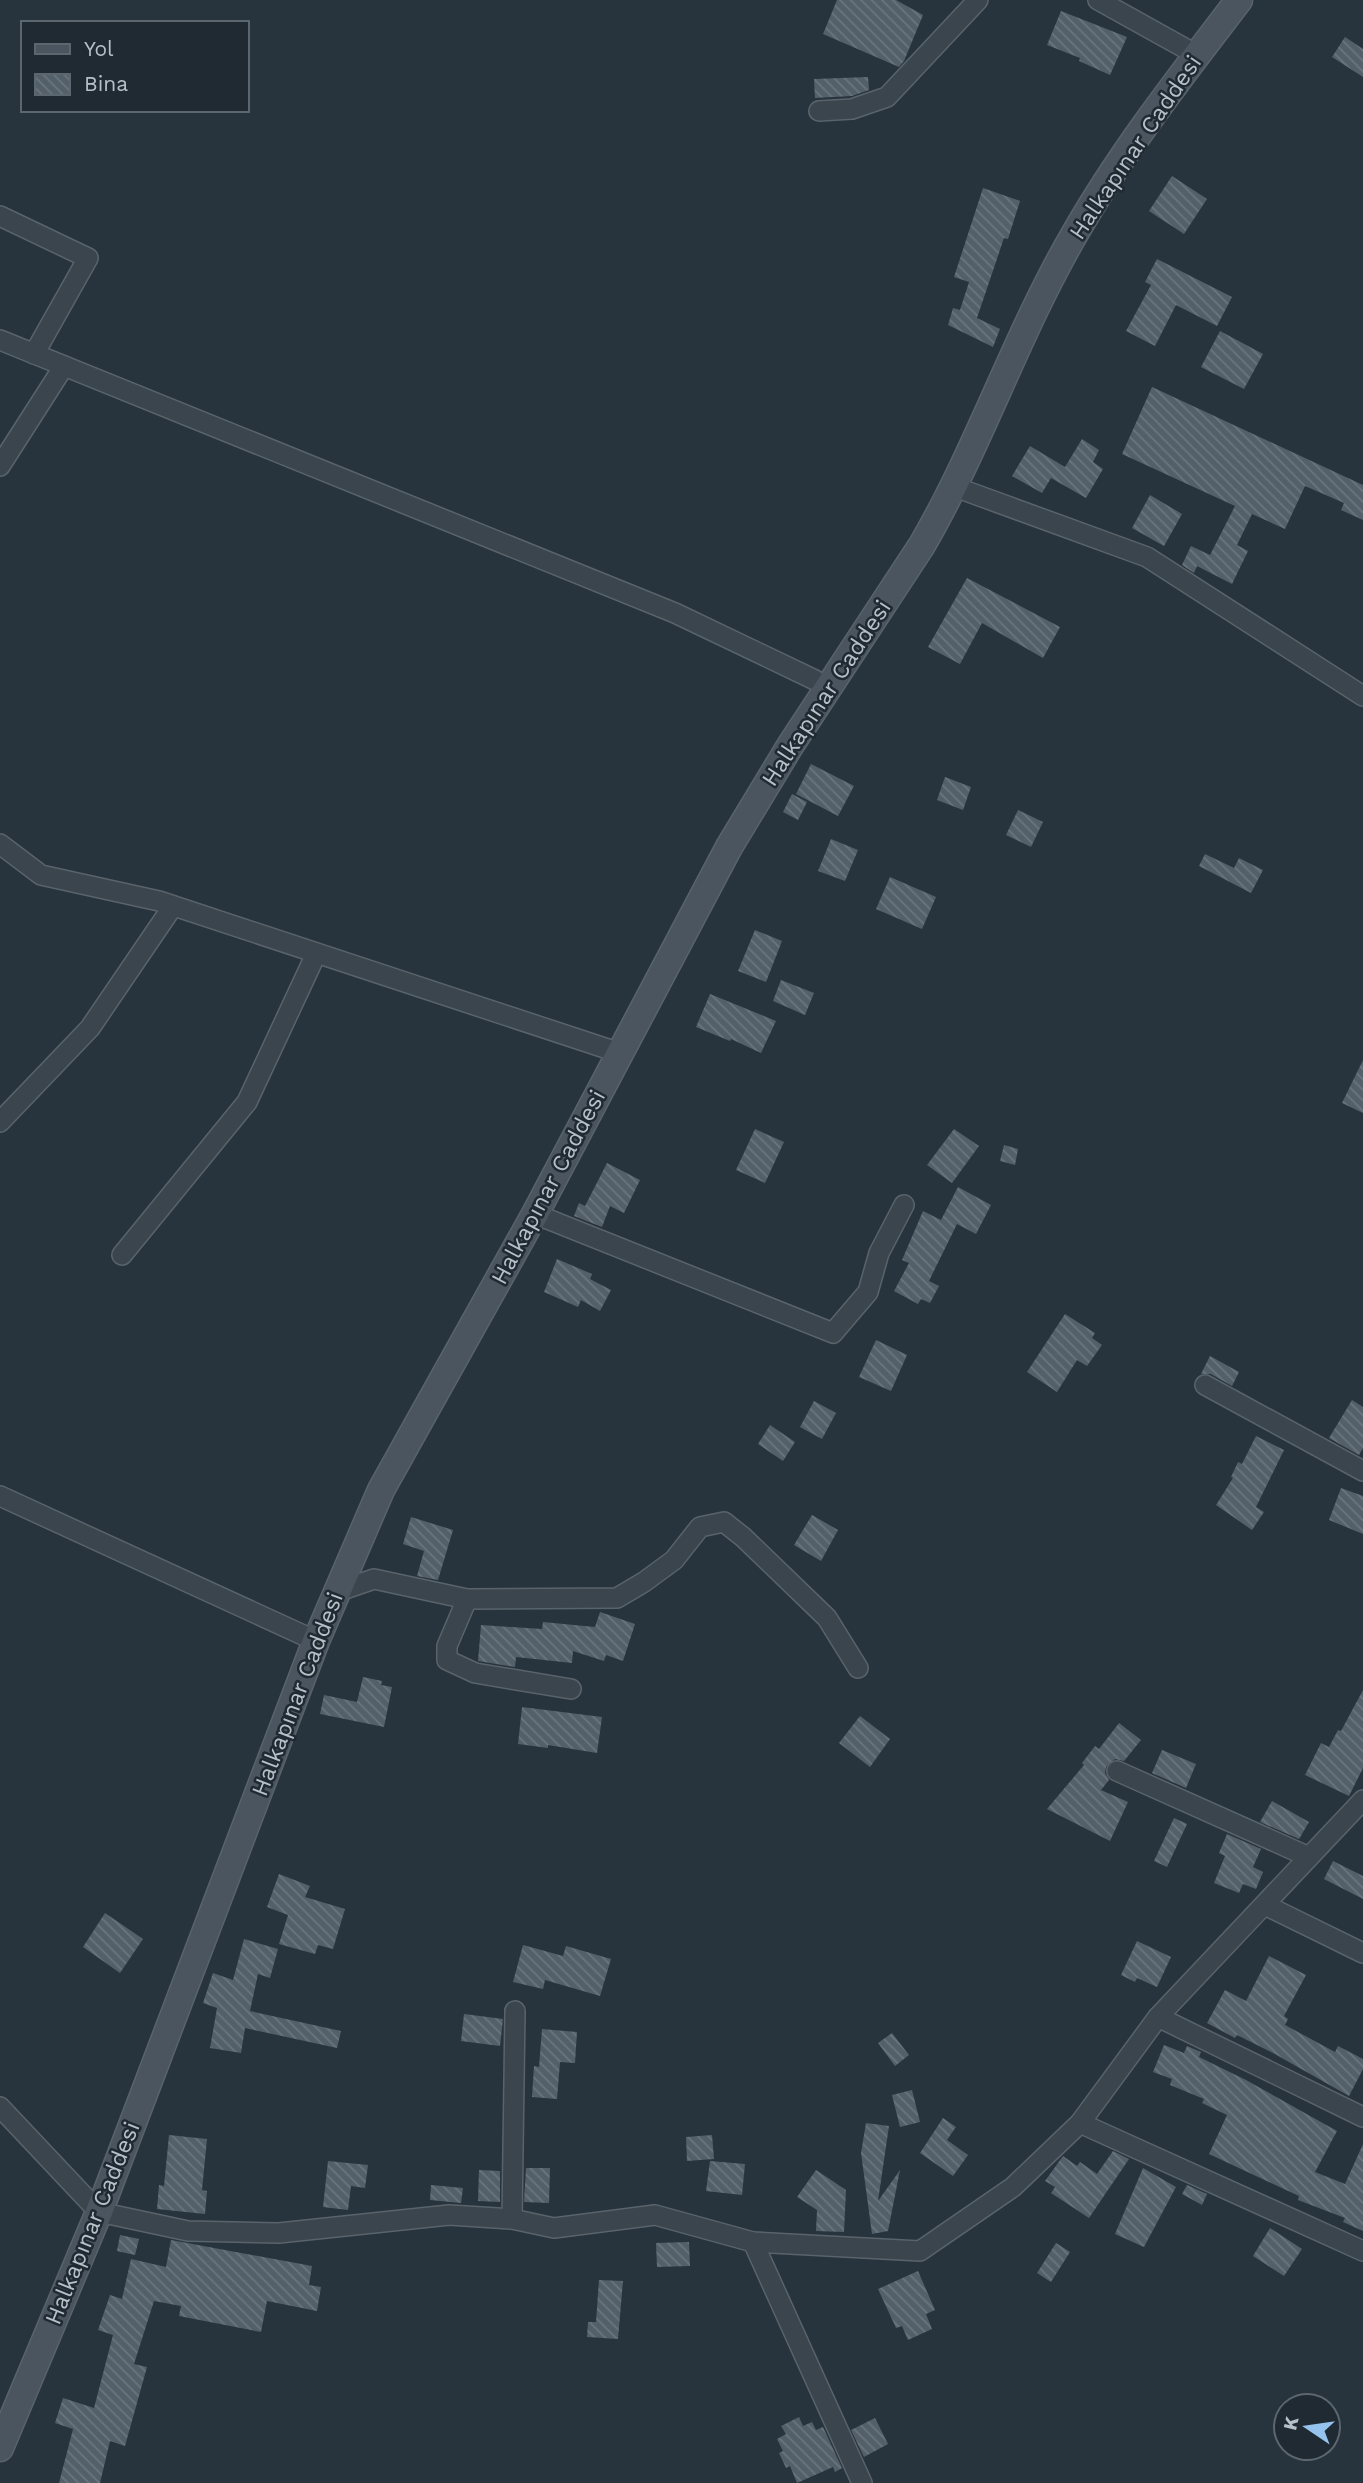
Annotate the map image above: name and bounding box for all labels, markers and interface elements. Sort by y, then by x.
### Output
legend [21,21,248,112]
text: Yol [84,36,114,61]
street label: Halkapınar Caddesi [1064,50,1207,244]
text: Bina [84,71,128,96]
street label: Halkapınar Caddesi [756,595,897,791]
street label: Halkapınar Caddesi [486,1085,611,1289]
street label: Halkapınar Caddesi [246,1588,349,1800]
street label: Halkapınar Caddesi [39,2118,145,2329]
north arrow [1272,2392,1342,2462]
text: K [1278,2414,1304,2432]

